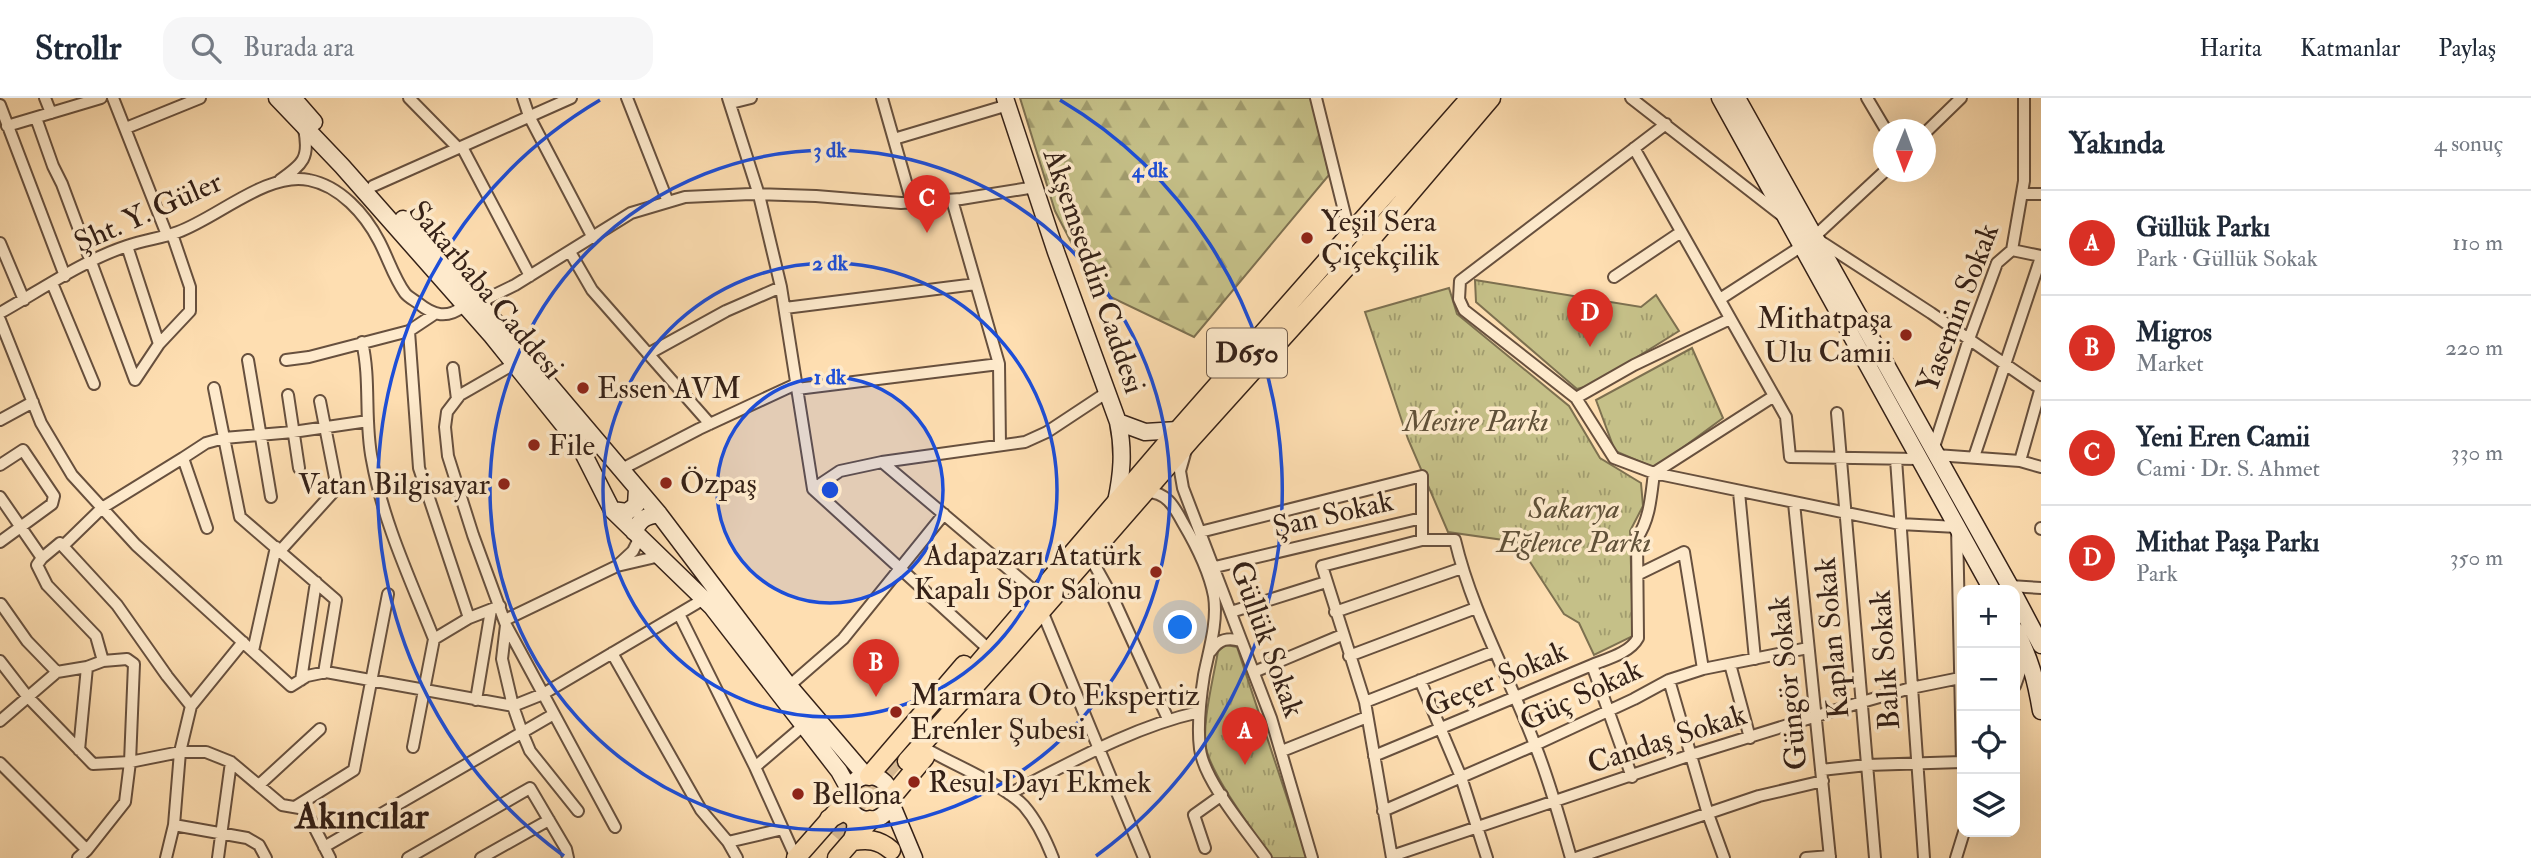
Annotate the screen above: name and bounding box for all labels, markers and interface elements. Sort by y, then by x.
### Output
search box [163,17,653,80]
text: Strollr [35,28,121,69]
icon: search [187,29,225,67]
text: Burada ara [243,32,354,64]
text: Harita [2199,33,2262,64]
text: Katmanlar [2300,33,2400,64]
text: Paylaş [2438,33,2496,64]
north arrow [1873,119,1936,182]
text: Yakında [2069,125,2164,162]
text: 4 sonuç [2434,129,2503,158]
text: 3 dk [814,137,847,164]
street label: Akşemseddin Caddesi [1034,143,1153,398]
text: 4 dk [1131,157,1169,184]
street label: Şht. Y. Güler [68,163,228,261]
pin: C [904,175,950,233]
street label: Sakarbaba Caddesi [401,193,571,387]
place label: Yeşil Sera Çiçekçilik [1321,203,1440,274]
text: Güllük Parkı [2136,212,2270,244]
street label: Yasemin Sokak [1909,218,2007,398]
text: A [2085,228,2099,257]
text: 110 m [2452,228,2503,257]
marker: Yeşil Sera Çiçekçilik [1299,230,1315,246]
text: Park · Güllük Sokak [2136,244,2318,273]
text: 2 dk [812,250,849,277]
pin: D [1567,289,1613,347]
place label: Mithatpaşa Ulu Camii [1757,300,1893,371]
text: Migros [2136,317,2212,349]
marker: Mithatpaşa Ulu Camii [1898,327,1914,343]
road number: D650 [1207,328,1287,378]
text: B [2084,333,2100,362]
text: 220 m [2445,333,2503,362]
text: Market [2136,349,2204,378]
text: 1 dk [814,364,847,391]
place label: Essen AVM [597,370,741,407]
marker: Essen AVM [575,380,591,396]
park label: Mesire Parkı [1401,403,1549,440]
text: Yeni Eren Camii [2136,422,2310,454]
place label: File [548,427,595,464]
marker: File [526,437,542,453]
text: C [2084,438,2100,467]
text: 330 m [2451,438,2503,467]
text: Cami · Dr. S. Ahmet [2136,454,2320,483]
place label: Özpaş [680,465,757,502]
place label: Vatan Bilgisayar [298,466,490,503]
marker: Özpaş [658,475,674,491]
marker: Vatan Bilgisayar [496,476,512,492]
centre of rings [818,478,842,502]
street label: Şan Sokak [1269,482,1397,546]
park label: Sakarya Eğlence Parkı [1495,490,1651,561]
text: Mithat Paşa Parkı [2136,527,2319,559]
place label: Adapazarı Atatürk Kapalı Spor Salonu [914,537,1142,608]
text: D [2083,543,2101,572]
text: 350 m [2450,543,2503,572]
street label: Güllük Sokak [1222,556,1312,722]
street label: Kaplan Sokak [1807,556,1857,720]
text: Park [2136,559,2178,588]
marker: Adapazarı Atatürk Kapalı Spor Salonu [1148,564,1164,580]
map controls [1957,585,2020,837]
button: + [1957,585,2020,648]
street label: Balık Sokak [1862,589,1908,731]
street label: Güngör Sokak [1760,594,1816,772]
your location [1163,610,1197,644]
street label: Geçer Sokak [1419,632,1573,726]
pin: B [853,639,899,697]
button: − [1957,648,2020,711]
street label: Güç Sokak [1514,651,1648,739]
place label: Marmara Oto Ekspertiz Erenler Şubesi [910,677,1200,748]
street label: Candaş Sokak [1583,696,1751,782]
marker: Marmara Oto Ekspertiz Erenler Şubesi [888,704,904,720]
pin: A [1222,707,1268,765]
button: locate [1957,711,2020,774]
place label: Resul Dayı Ekmek [928,764,1152,801]
marker: Resul Dayı Ekmek [906,774,922,790]
button: layers [1957,774,2020,837]
place label: Bellona [812,776,902,813]
marker: Bellona [790,786,806,802]
district label: Akıncılar [293,793,430,840]

